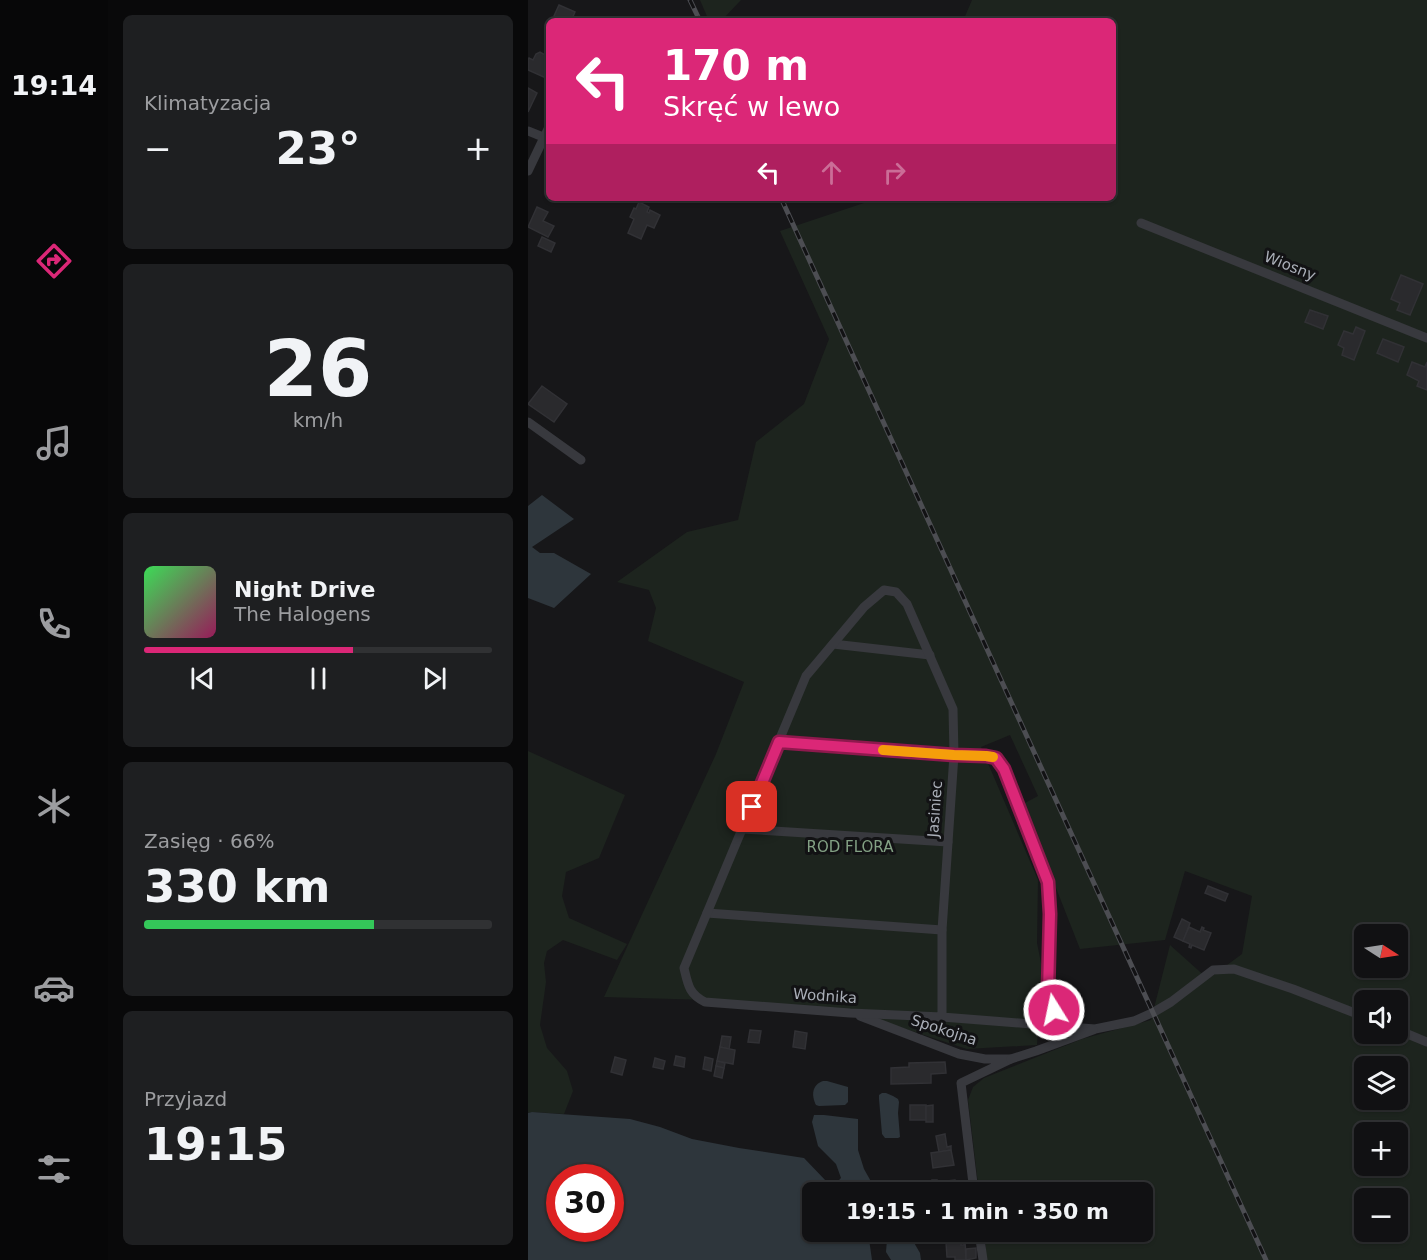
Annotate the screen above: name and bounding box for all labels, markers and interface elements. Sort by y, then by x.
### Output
text: 170 m [663,41,809,90]
icon: left [564,42,642,120]
text: 19:14 [11,70,97,101]
text: Klimatyzacja [144,91,271,115]
text: Skręć w lewo [663,91,840,122]
text: 23° [275,122,361,175]
text: − [144,129,172,168]
text: + [464,129,492,168]
icon: left [752,156,785,189]
icon: ahead [815,156,848,189]
icon: right [878,156,911,189]
icon: directions [33,240,75,282]
street label: Wiosny [1262,248,1319,285]
text: 26 [264,324,372,414]
text: km/h [293,408,343,432]
icon: music [33,422,75,464]
text: Night Drive [234,577,375,602]
text: The Halogens [234,602,371,626]
icon: phone [33,603,75,645]
icon: previous [186,662,219,695]
icon: pause [302,662,335,695]
icon: next [418,662,451,695]
street label: Jasiniec [924,780,946,839]
pin [726,781,777,832]
icon: climate [33,785,75,827]
icon: arrive [735,790,768,823]
text: Zasięg · 66% [144,829,274,853]
park label: ROD FLORA [807,838,894,856]
text: 330 km [144,860,330,913]
north arrow [1354,924,1408,978]
map controls [1354,924,1408,1242]
icon: car [33,967,75,1009]
position arrow [1022,978,1086,1042]
street label: Wodnika [792,985,858,1007]
button: sound [1354,990,1408,1044]
street label: Spokojna [909,1011,979,1049]
button: layers [1354,1056,1408,1110]
text: Przyjazd [144,1087,227,1111]
text: 19:15 [144,1118,287,1171]
button: + [1354,1122,1408,1176]
icon: filters [33,1148,75,1190]
speed limit sign: 30 [546,1164,624,1242]
button: − [1354,1188,1408,1242]
text: 19:15 · 1 min · 350 m [846,1199,1109,1224]

